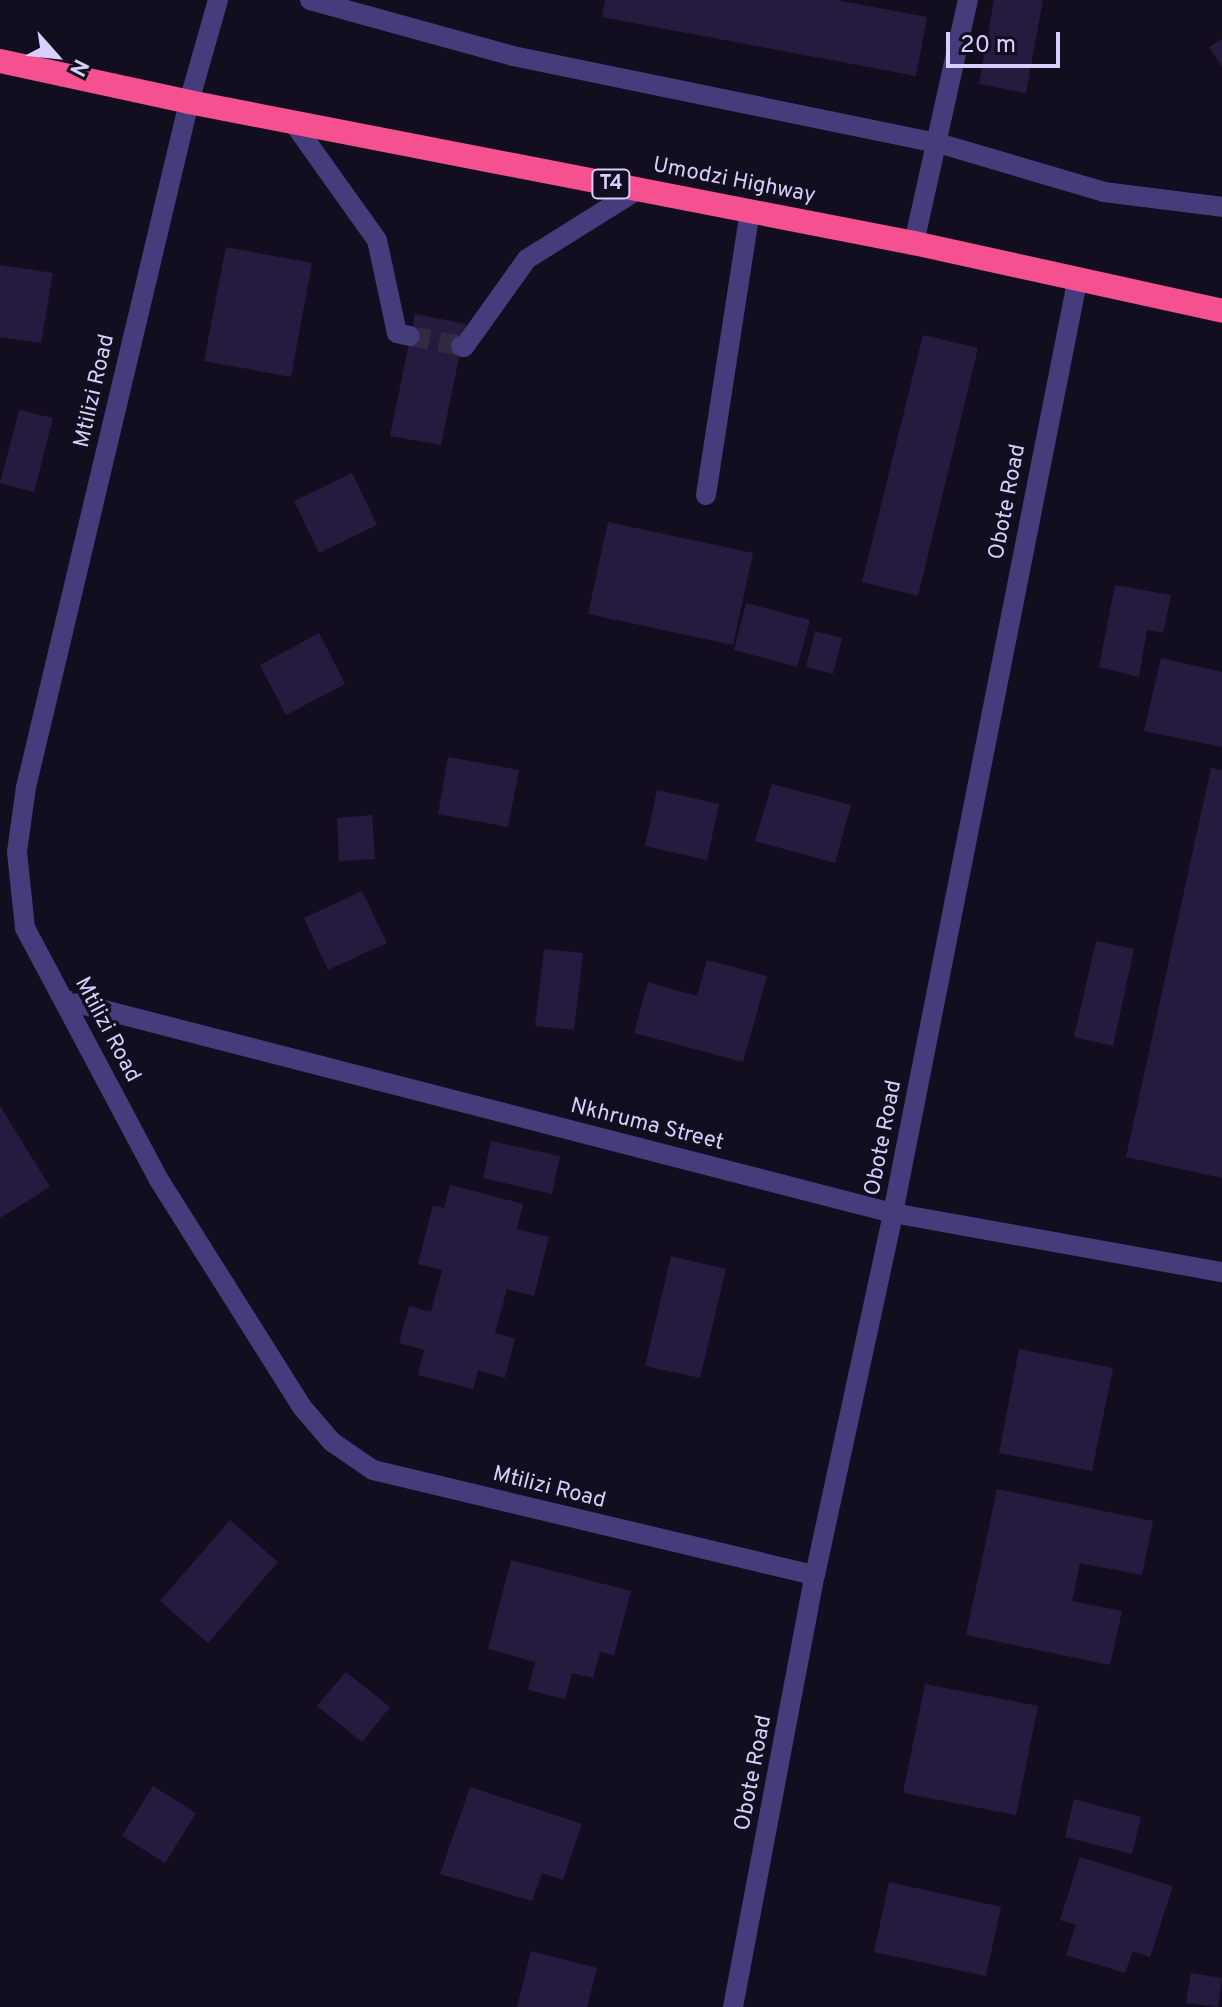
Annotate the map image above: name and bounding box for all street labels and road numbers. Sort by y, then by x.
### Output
street label: Umodzi Highway [650,152,818,210]
road number: T4 [591,168,631,200]
street label: Mtilizi Road [69,332,121,450]
street label: Obote Road [984,442,1032,562]
street label: Mtilizi Road [68,973,146,1087]
street label: Obote Road [860,1078,908,1198]
street label: Nkhruma Street [568,1093,726,1157]
street label: Mtilizi Road [490,1461,608,1515]
street label: Obote Road [730,1713,778,1833]

